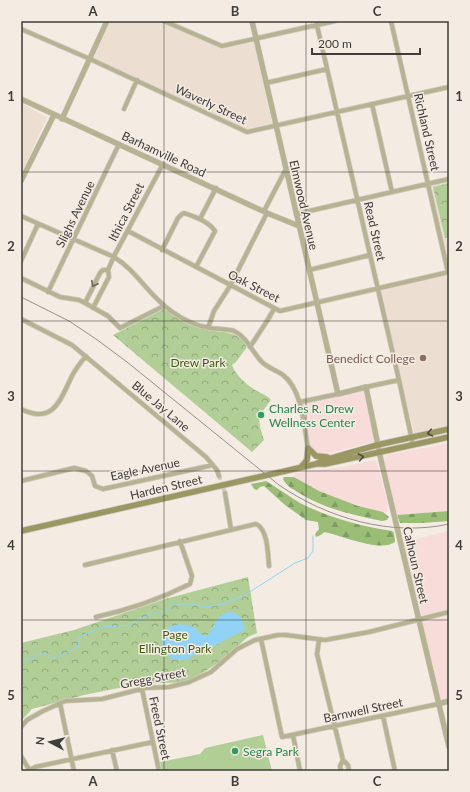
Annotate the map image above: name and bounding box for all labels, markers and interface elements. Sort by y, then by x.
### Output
text: A [87,3,98,19]
text: B [231,3,240,19]
text: C [373,3,382,19]
scale bar [312,30,420,56]
text: 200 m [318,36,352,51]
street label: Waverly Street [173,81,250,128]
text: 1 [7,88,15,104]
text: 1 [455,88,463,104]
street label: Richland Street [411,92,443,173]
street label: Barhamville Road [120,128,208,180]
street label: Elmwood Avenue [286,159,322,251]
street label: Slighs Avenue [52,178,98,250]
street label: Ithica Street [105,180,147,244]
street label: Read Street [361,200,389,263]
text: 2 [7,238,15,254]
text: 2 [455,238,463,254]
street label: Oak Street [226,267,283,306]
one-way arrow [92,280,99,287]
place label: Benedict College [326,351,415,366]
marker: Benedict College [418,353,428,363]
park label: Drew Park [170,355,226,370]
street label: Blue Jay Lane [129,377,193,435]
text: 3 [7,388,15,404]
text: 3 [455,388,463,404]
place label: Charles R. Drew Wellness Center [269,401,356,430]
marker: Charles R. Drew Wellness Center [256,410,266,420]
one-way arrow [427,429,433,437]
one-way arrow [358,453,364,461]
street label: Eagle Avenue [109,454,181,484]
street label: Harden Street [128,471,204,503]
street label: Calhoun Street [400,525,432,606]
text: 4 [7,537,15,553]
text: 4 [455,537,463,553]
park label: Page Ellington Park [139,627,212,656]
street label: Gregg Street [119,664,188,692]
text: 5 [7,687,15,703]
text: 5 [455,687,463,703]
street label: Barnwell Street [322,694,405,726]
street label: Freed Street [146,695,174,762]
north arrow [30,722,70,762]
text: N [33,736,47,746]
place label: Segra Park [243,744,300,759]
marker: Segra Park [230,746,240,756]
text: A [87,773,98,789]
text: B [231,773,240,789]
text: C [373,773,382,789]

